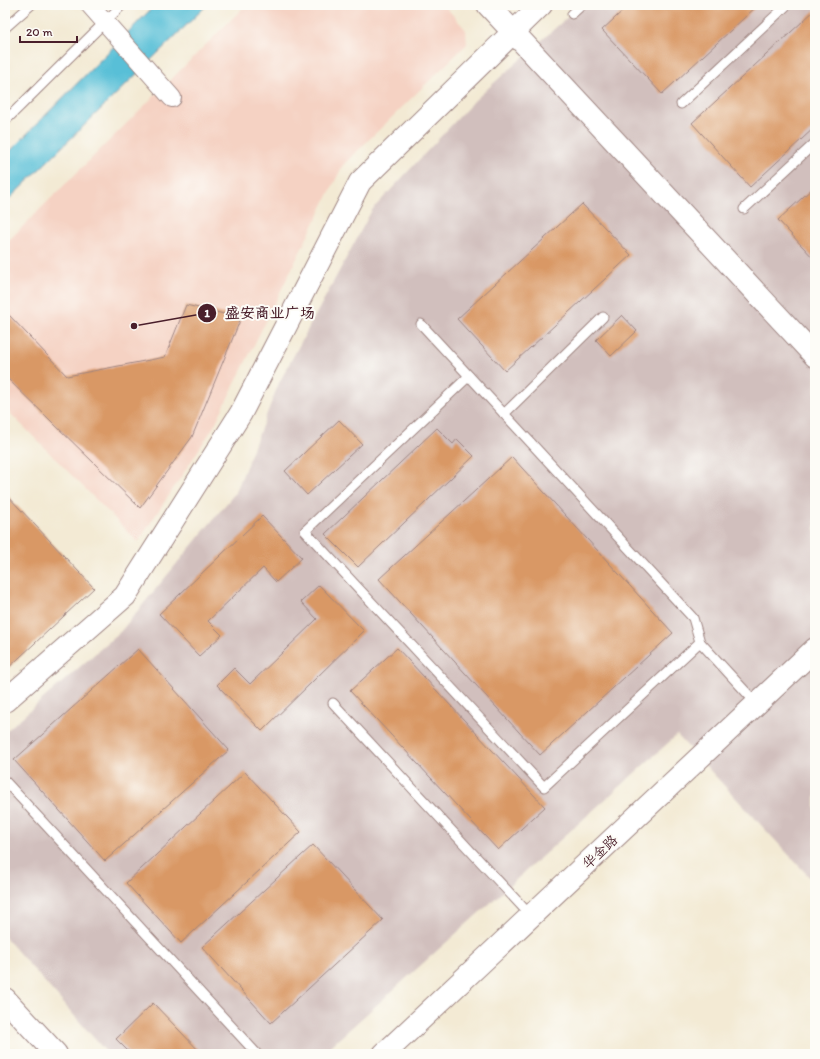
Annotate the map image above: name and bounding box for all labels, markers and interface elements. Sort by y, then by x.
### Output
scale bar [20,18,77,44]
text: 20 m [26,25,53,39]
callout: 盛安商业广场 [197,299,323,326]
text: 盛安商业广场 [225,304,315,322]
text: 1 [204,306,210,320]
street label: 华金路 [579,831,621,873]

